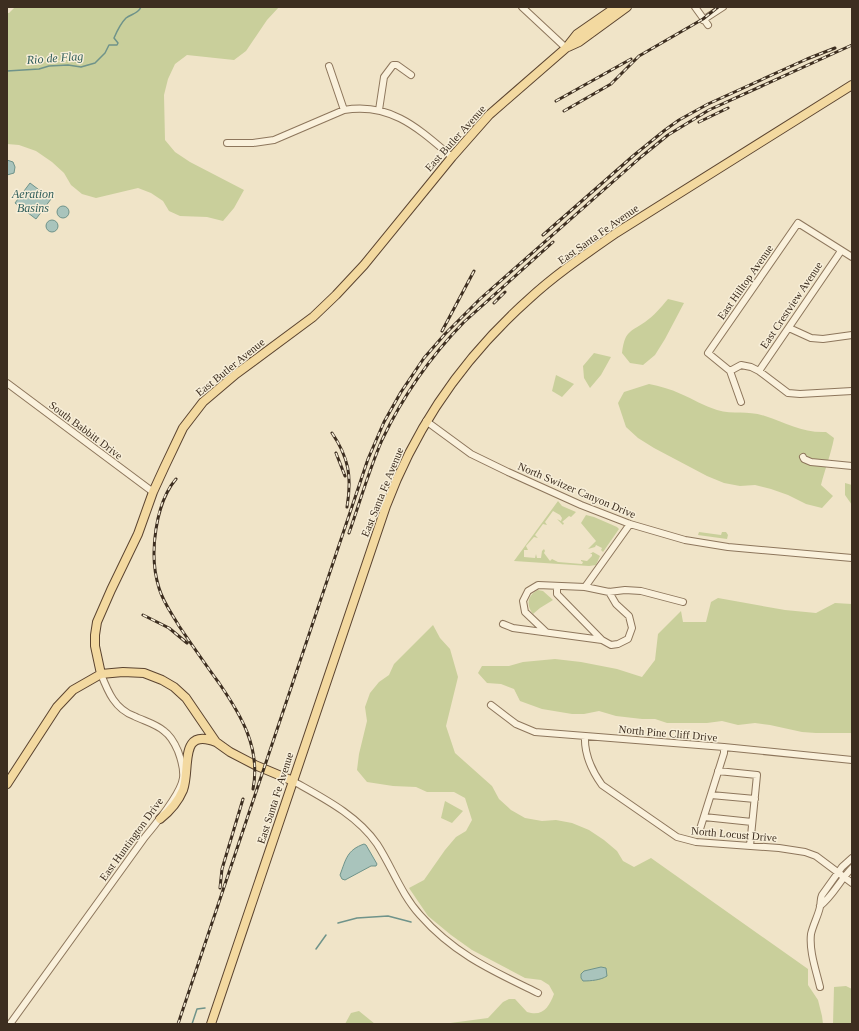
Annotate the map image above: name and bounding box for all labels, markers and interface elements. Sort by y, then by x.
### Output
water label: Rio de Flag [25,49,84,67]
street label: East Butler Avenue [422,102,488,173]
water label: Aeration Basins [11,187,54,215]
street label: East Santa Fe Avenue [555,202,641,266]
street label: East Hilltop Avenue [715,242,775,322]
street label: East Crestview Avenue [758,259,825,351]
street label: East Butler Avenue [193,336,267,398]
street label: South Babbitt Drive [47,399,125,462]
street label: East Santa Fe Avenue [359,445,405,538]
street label: North Switzer Canyon Drive [516,460,638,520]
street label: North Pine Cliff Drive [618,723,718,743]
street label: East Santa Fe Avenue [255,751,295,845]
street label: East Huntington Drive [97,795,165,883]
street label: North Locust Drive [691,824,778,844]

